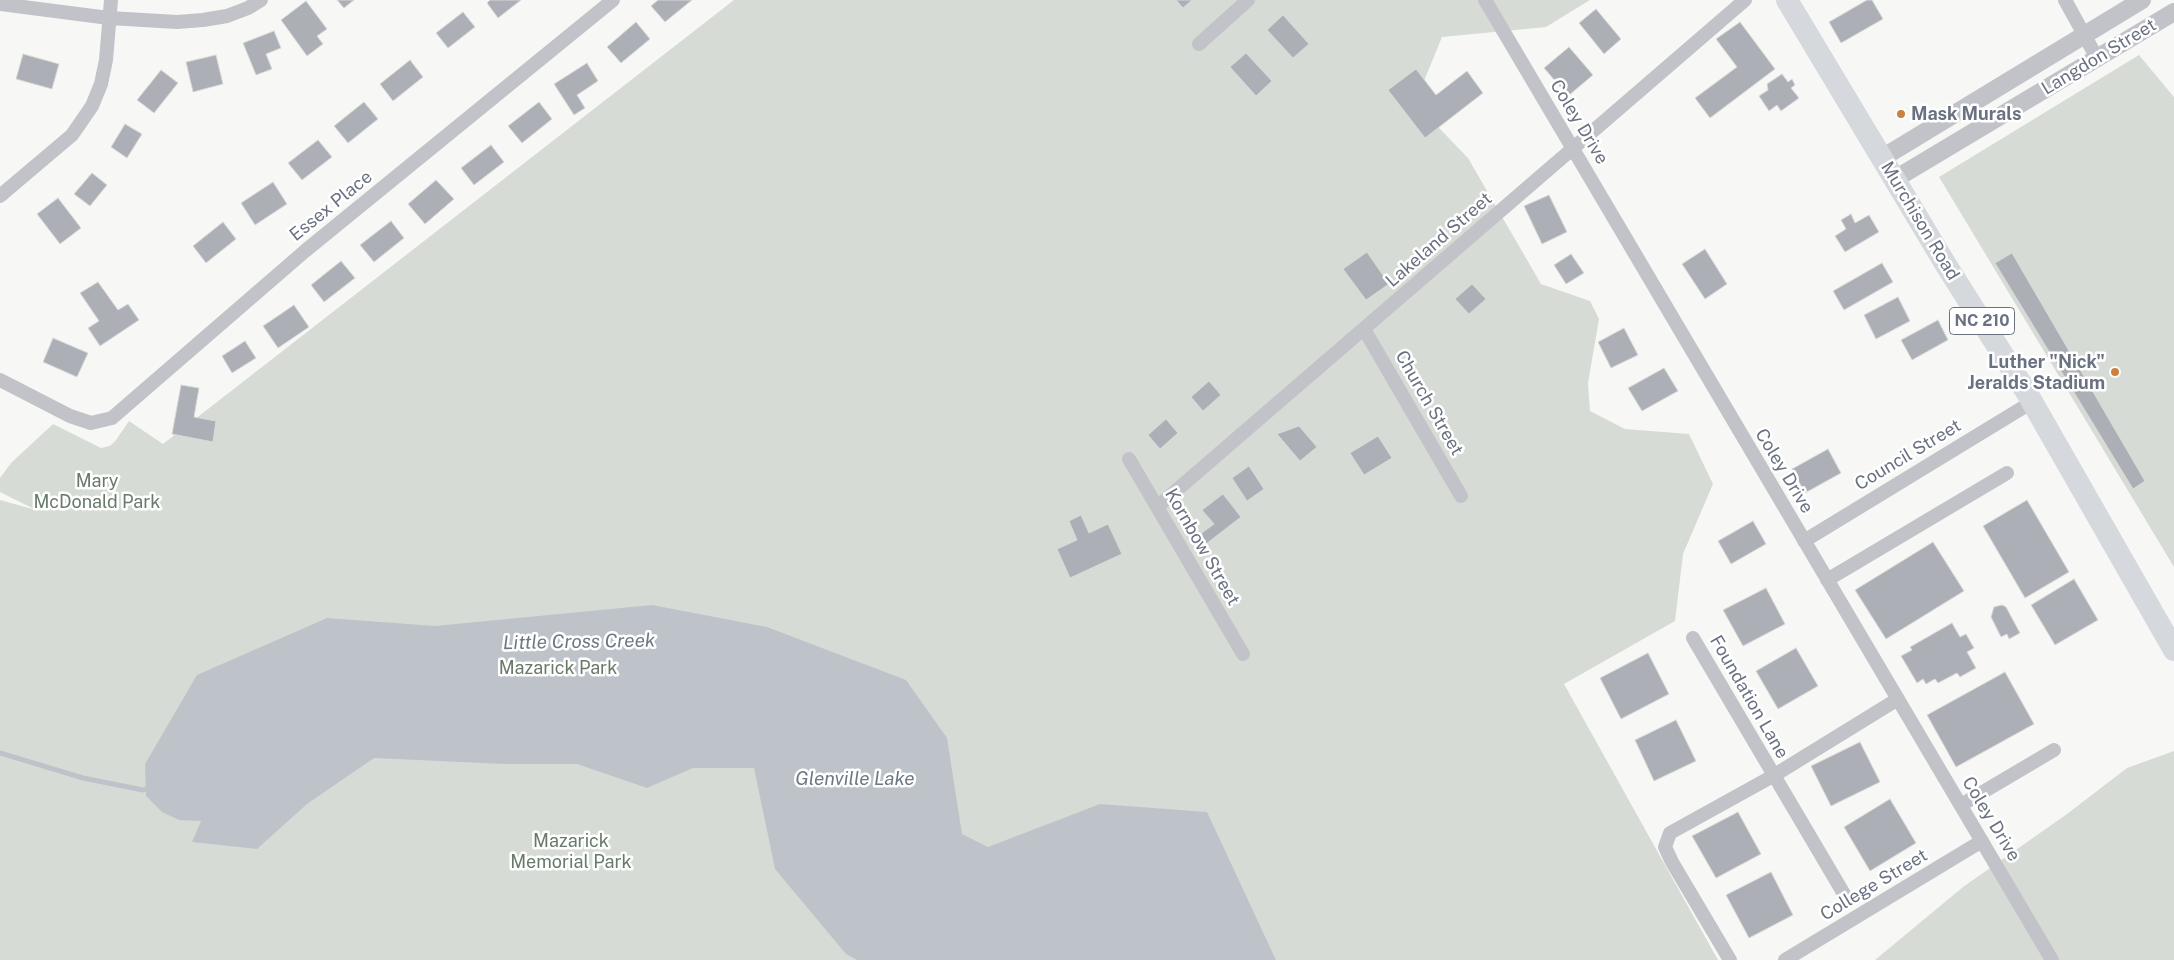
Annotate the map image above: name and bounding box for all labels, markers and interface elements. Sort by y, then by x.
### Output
street label: Langdon Street [2038,14,2160,100]
street label: Coley Drive [1545,76,1613,168]
place label: Mask Murals [1911,103,2021,125]
marker: Mask Murals [1895,108,1907,120]
street label: Murchison Road [1876,158,1964,284]
street label: Essex Place [285,166,377,246]
street label: Lakeland Street [1382,188,1496,292]
road number: NC 210 [1950,308,2014,334]
street label: Church Street [1390,347,1468,459]
place label: Luther "Nick" Jeralds Stadium [1968,351,2105,394]
marker: Luther "Nick" Jeralds Stadium [2109,366,2121,378]
street label: Council Street [1851,415,1965,495]
street label: Coley Drive [1750,425,1818,517]
park label: Mary McDonald Park [34,470,160,512]
street label: Kornbow Street [1160,485,1244,609]
water label: Little Cross Creek [503,629,655,655]
street label: Foundation Lane [1705,631,1793,763]
park label: Mazarick Park [499,657,617,679]
water label: Glenville Lake [795,768,915,790]
street label: Coley Drive [1957,773,2025,865]
park label: Mazarick Memorial Park [510,830,632,872]
street label: College Street [1817,845,1931,925]

